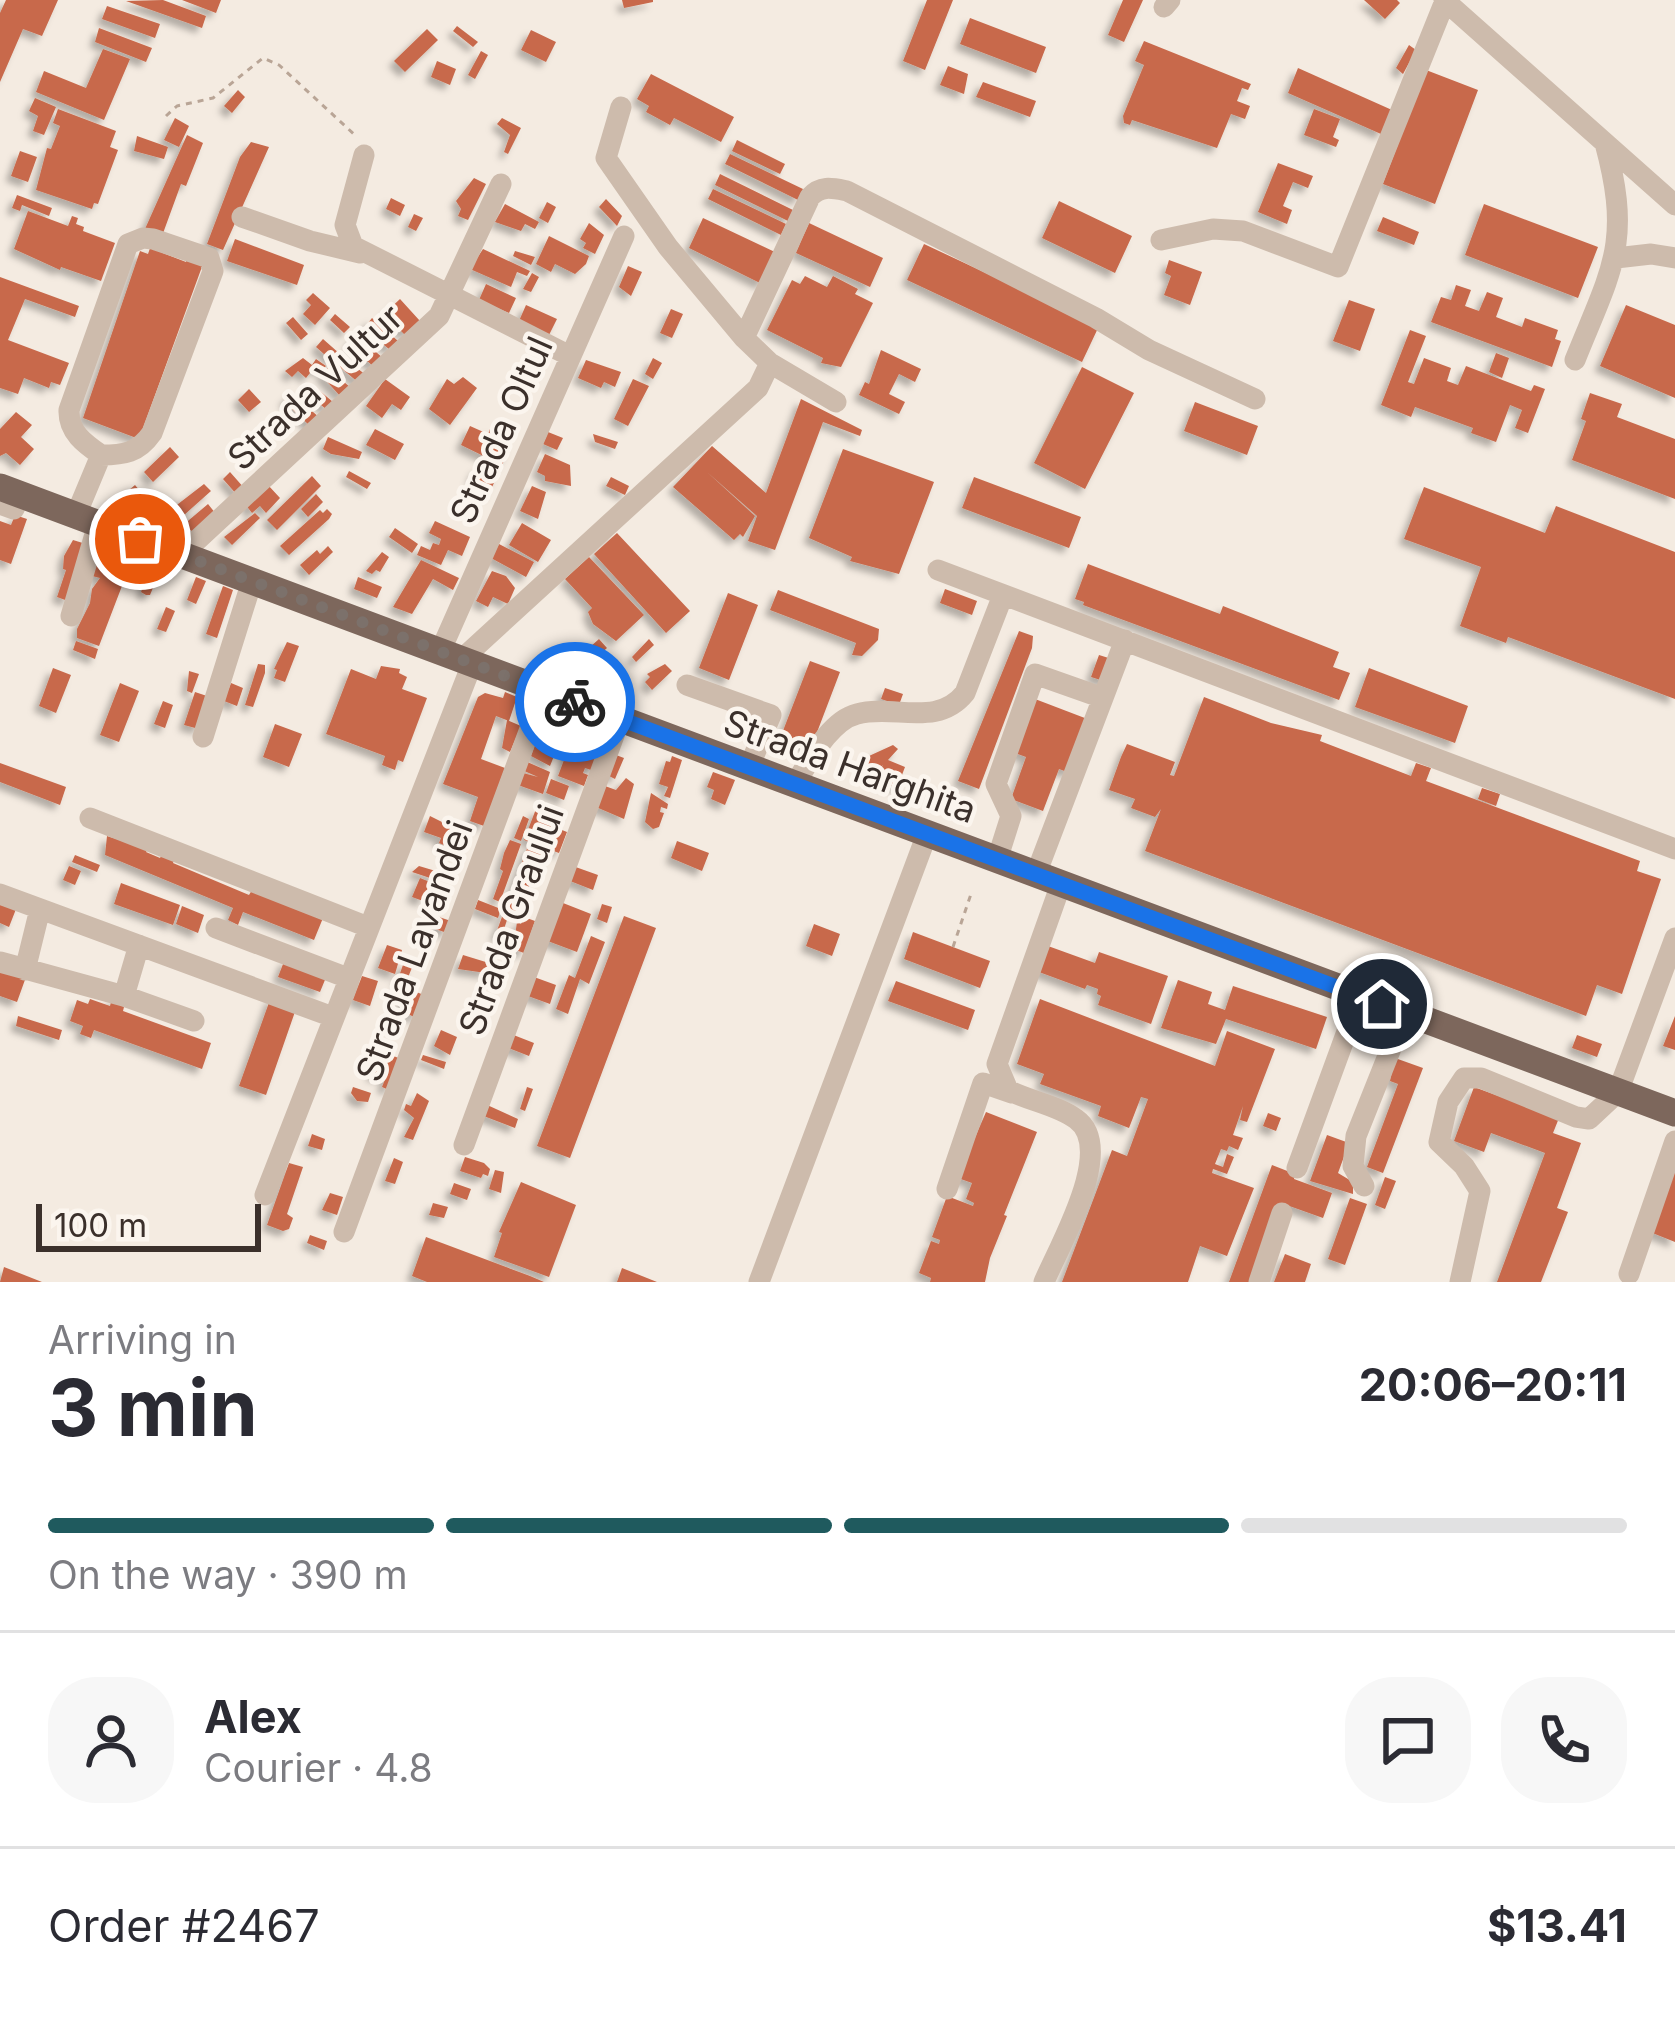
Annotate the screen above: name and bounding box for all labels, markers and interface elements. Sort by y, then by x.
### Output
street label: Strada Vultur [218,295,412,479]
street label: Strada Oltul [440,330,562,530]
pin [89,488,191,590]
icon: bag [107,506,173,572]
courier [515,642,635,762]
icon: bike [542,669,608,735]
street label: Strada Harghita [718,700,982,832]
street label: Strada Graului [449,799,573,1041]
street label: Strada Lavandei [346,815,482,1087]
pin [1331,953,1433,1055]
icon: home [1349,971,1415,1037]
scale bar [36,1198,261,1251]
text: 100 m [54,1205,147,1245]
text: Arriving in [48,1316,237,1363]
text: 20:06–20:11 [1359,1357,1627,1412]
text: 3 min [48,1360,258,1455]
text: On the way · 390 m [48,1551,408,1598]
button: person [48,1677,174,1803]
button: chat [1345,1677,1471,1803]
button: phone [1501,1677,1627,1803]
text: Alex [204,1689,302,1744]
text: Courier · 4.8 [204,1744,433,1791]
text: Order #2467 [48,1898,320,1953]
text: $13.41 [1487,1898,1627,1953]

